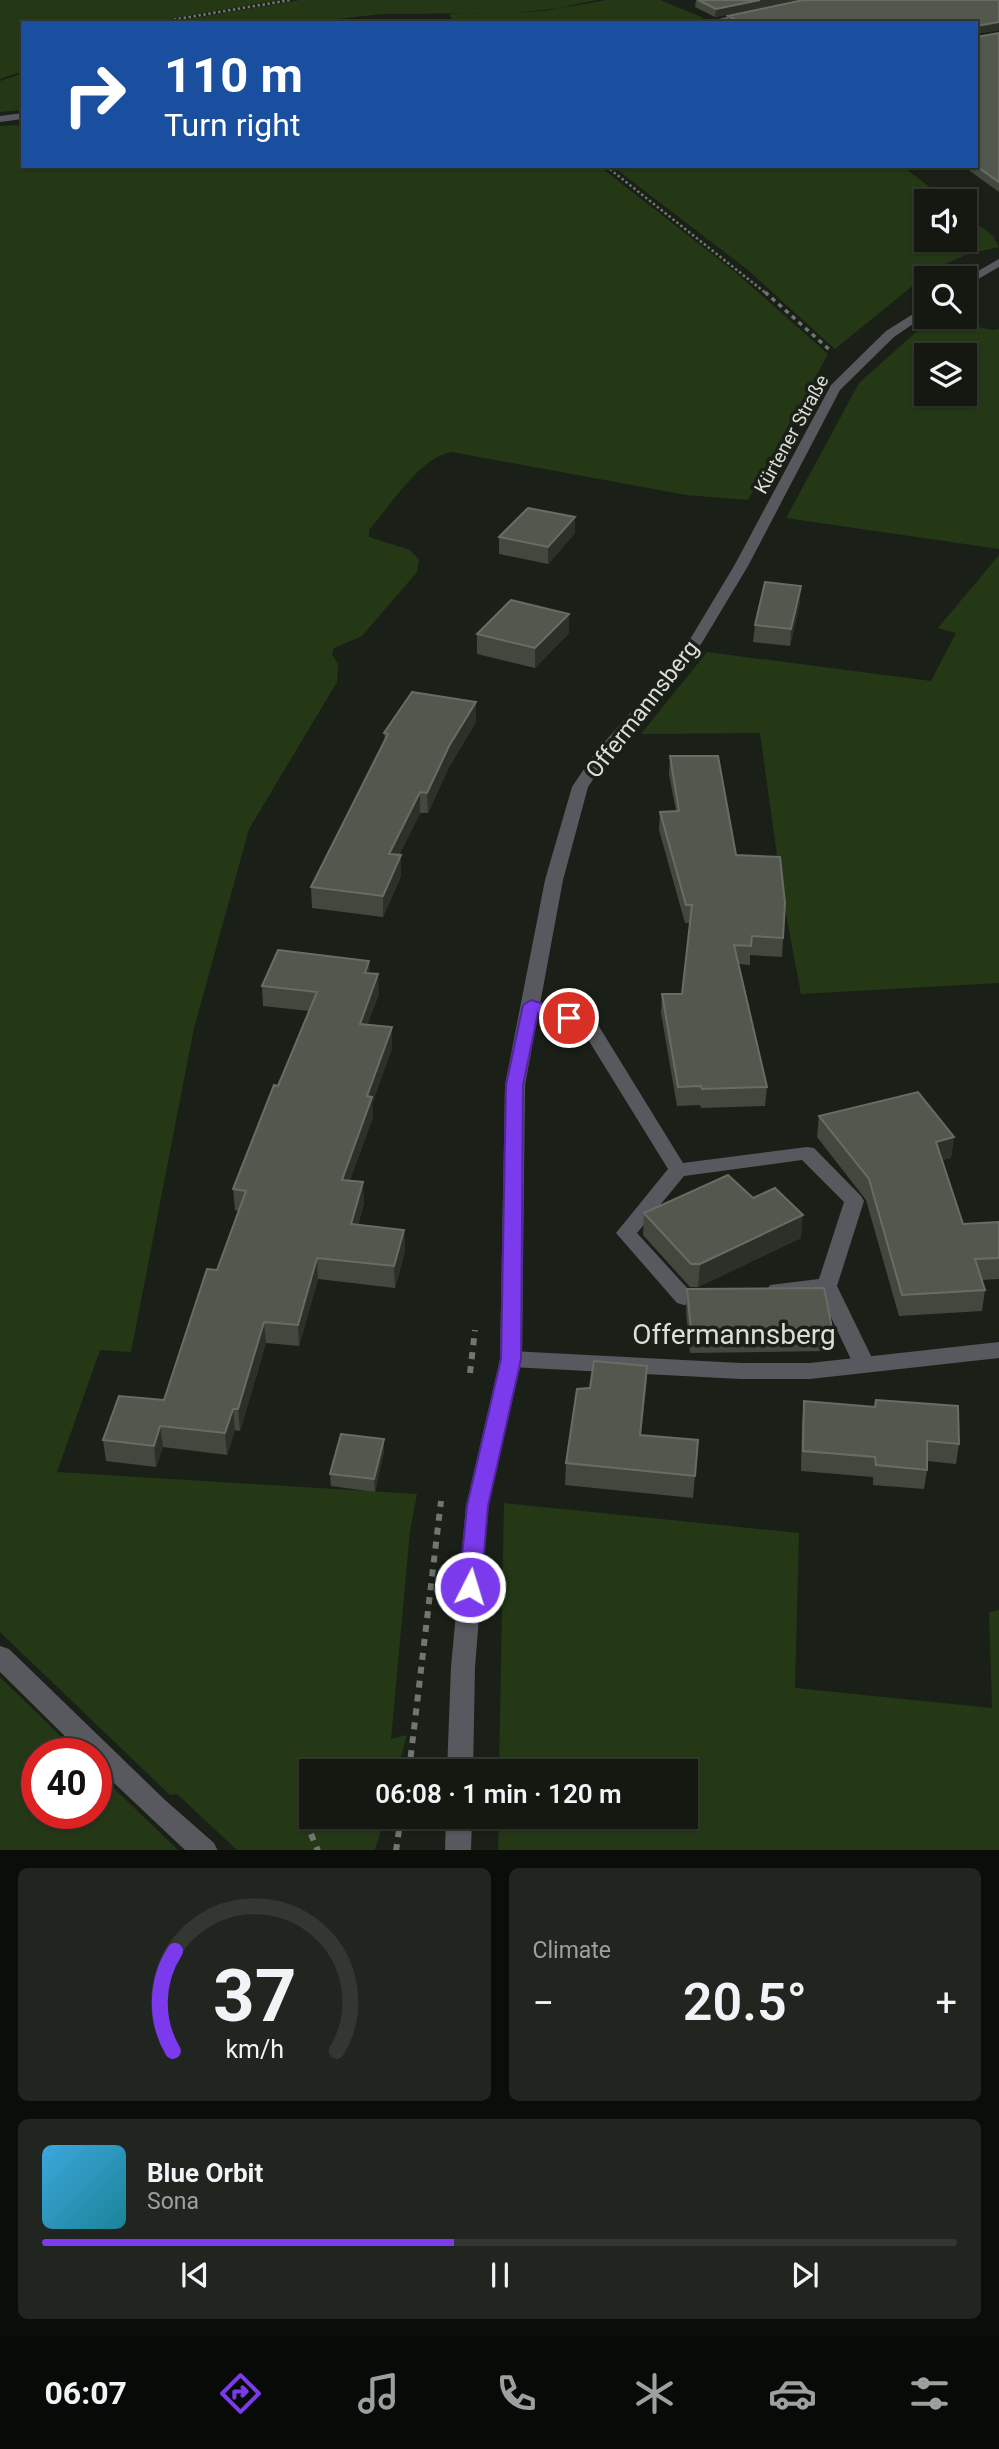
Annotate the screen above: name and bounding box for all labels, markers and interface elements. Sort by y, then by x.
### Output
text: 110 m [164,47,303,104]
icon: right [49,49,140,140]
text: Turn right [164,106,300,144]
map controls [914,189,977,406]
button: sound [914,189,977,252]
button: search [914,266,977,329]
button: layers [914,343,977,406]
street label: Kürtener Straße [749,371,834,498]
street label: Offermannsberg [580,635,704,783]
pin [539,988,599,1048]
icon: arrive [550,999,588,1037]
street label: Offermannsberg [632,1318,836,1351]
position arrow [433,1550,507,1624]
speed limit sign: 40 [21,1738,112,1829]
text: 06:08 · 1 min · 120 m [375,1779,622,1809]
text: Climate [533,1937,611,1964]
text: 37 [212,1953,296,2039]
text: 20.5° [683,1972,807,2033]
text: − [533,1981,554,2025]
text: + [935,1981,957,2025]
text: km/h [225,2034,284,2063]
text: Blue Orbit [147,2158,263,2188]
text: Sona [147,2188,199,2215]
icon: previous [176,2256,214,2294]
icon: pause [481,2256,519,2294]
icon: next [786,2256,824,2294]
icon: directions [216,2369,265,2418]
icon: music [354,2369,403,2418]
icon: phone [492,2369,541,2418]
icon: climate [630,2369,679,2418]
icon: car [768,2369,817,2418]
icon: filters [905,2369,954,2418]
text: 06:07 [44,2374,127,2412]

